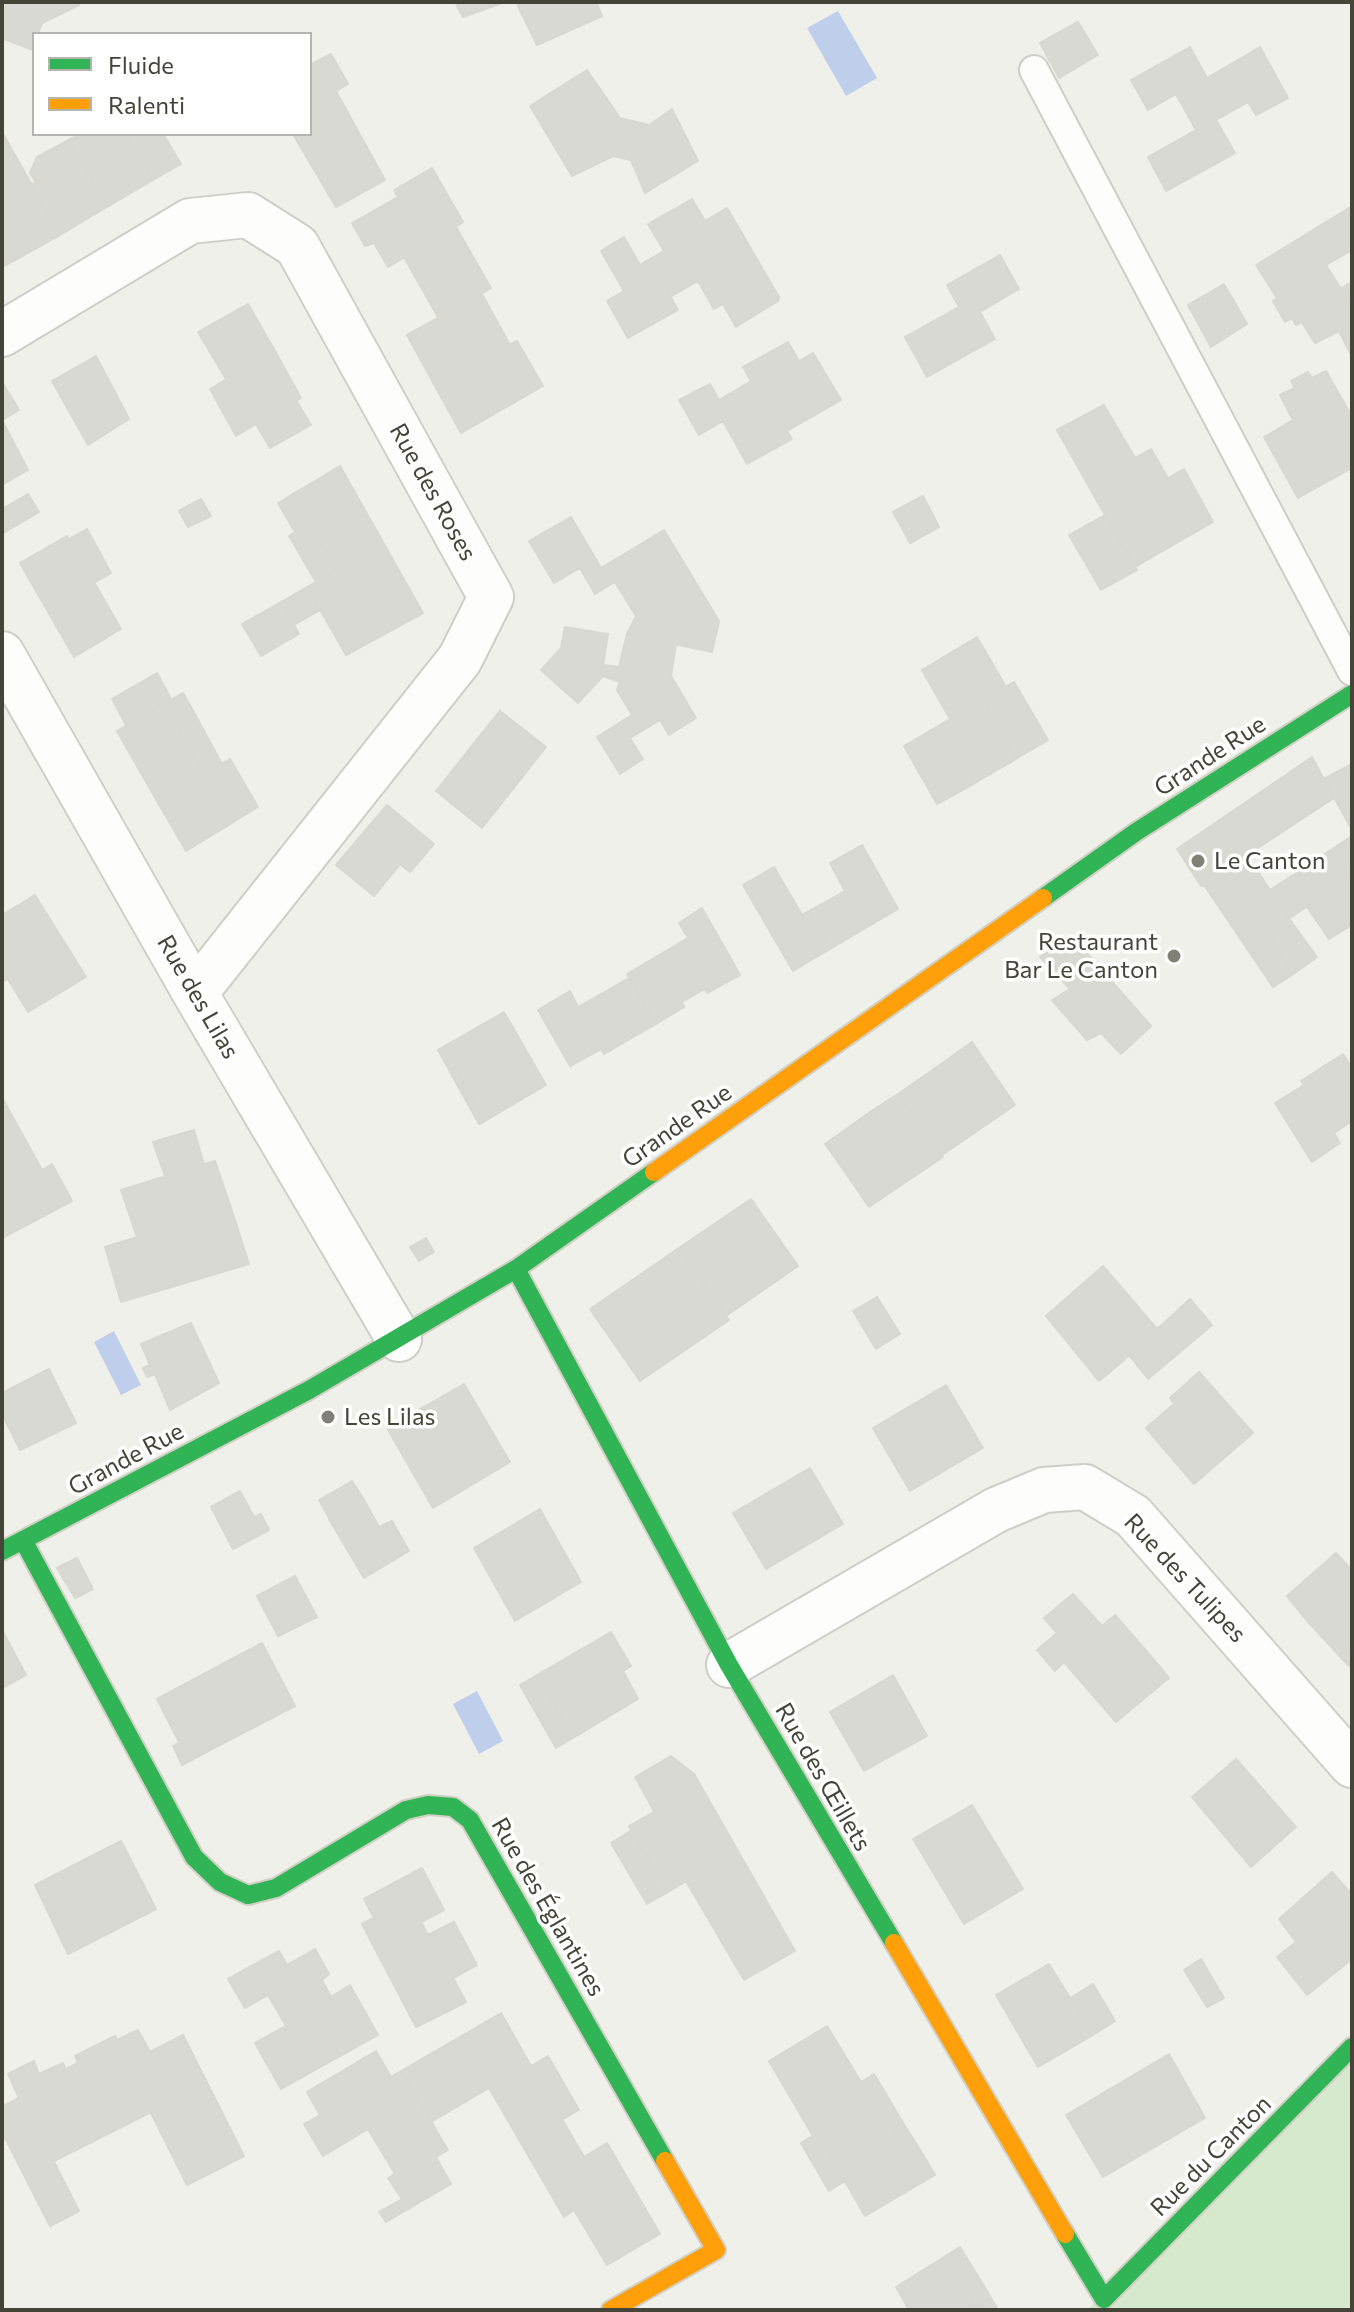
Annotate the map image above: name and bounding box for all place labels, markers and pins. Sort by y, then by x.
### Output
place label: Le Canton [1214,847,1325,875]
marker: Le Canton [1189,852,1207,870]
place label: Restaurant Bar Le Canton [1004,928,1158,984]
marker: Restaurant Bar Le Canton [1165,947,1183,965]
place label: Les Lilas [344,1403,435,1431]
marker: Les Lilas [319,1408,337,1426]

